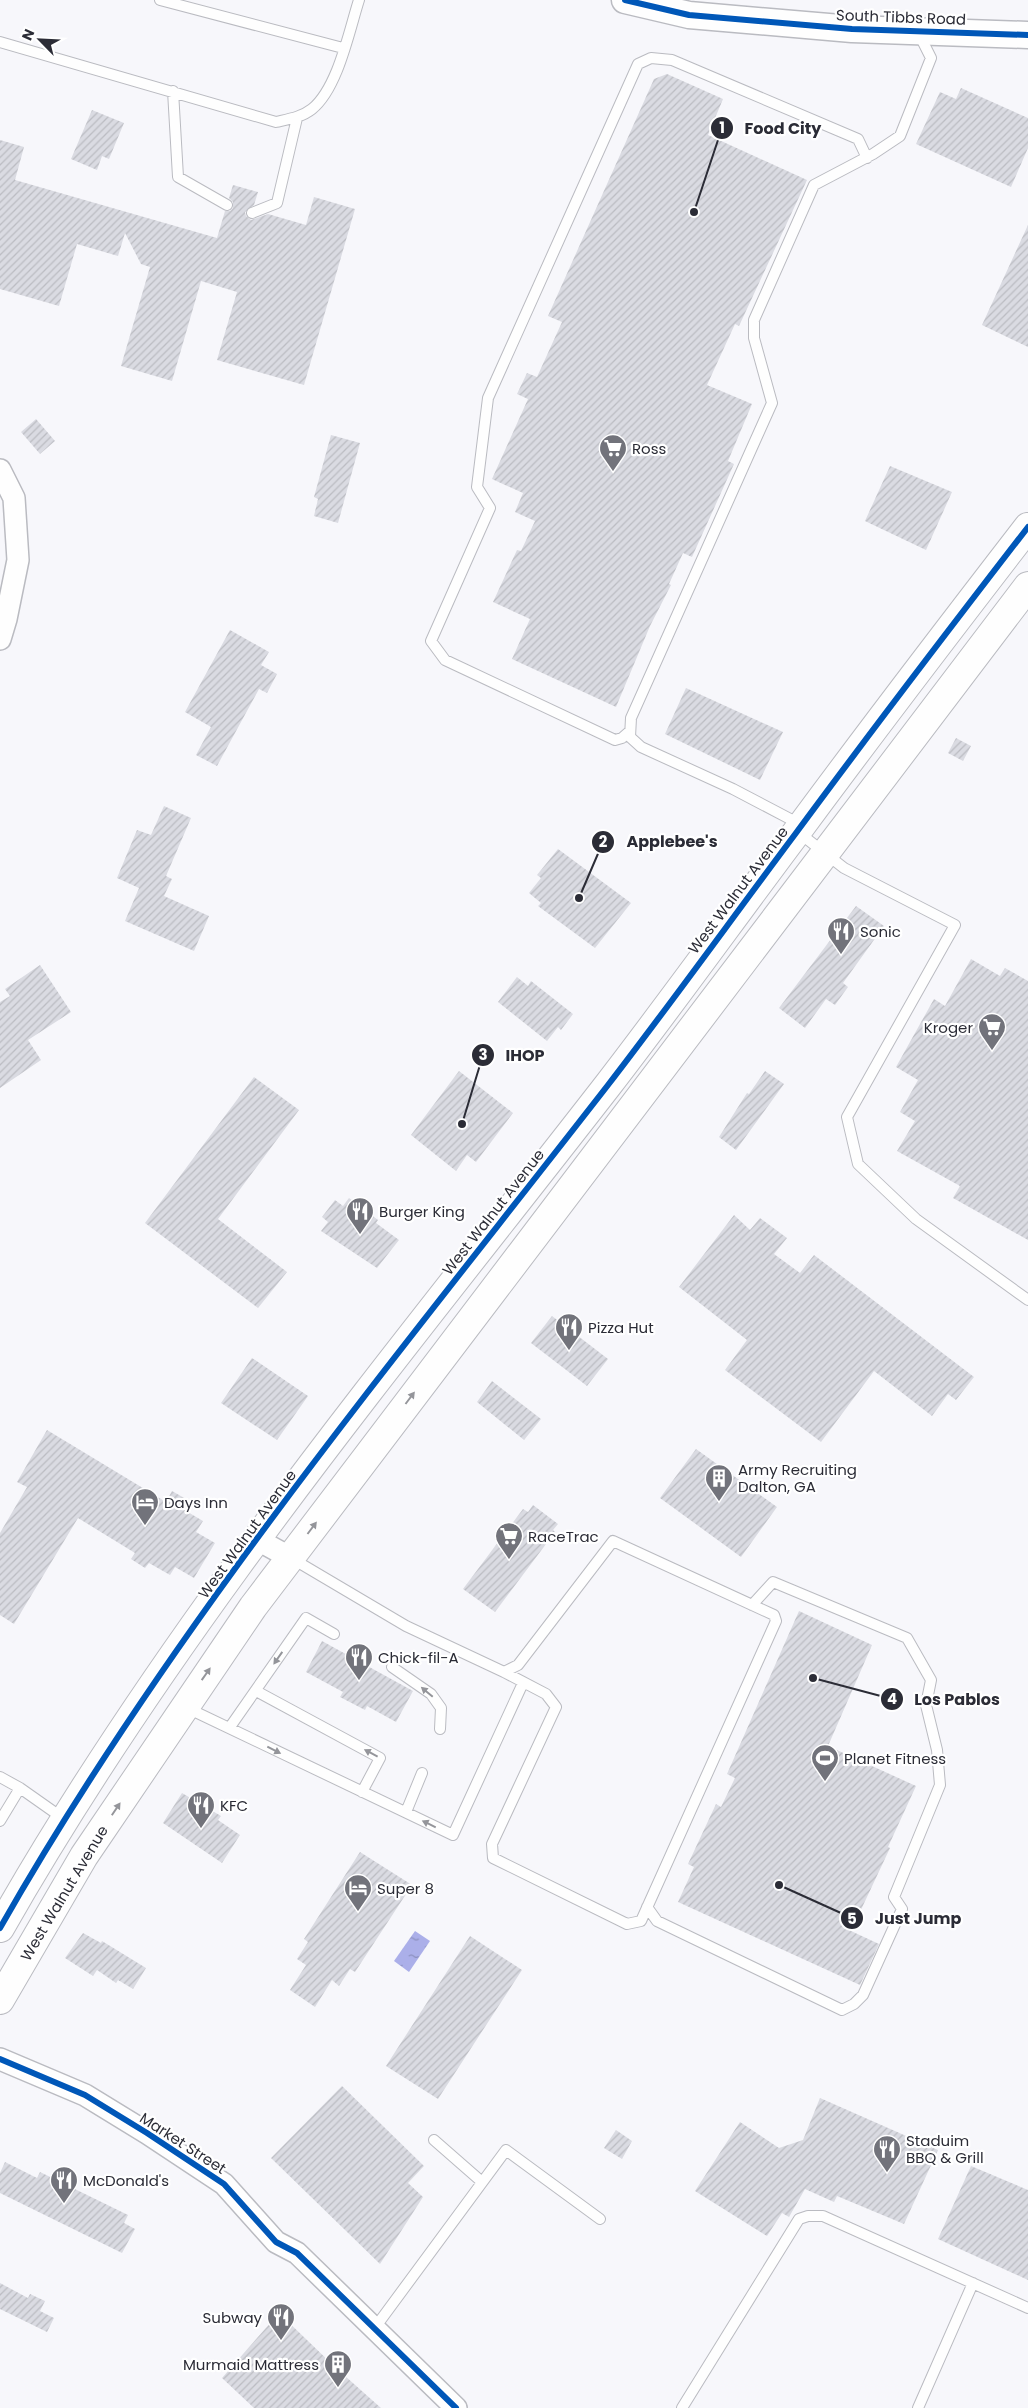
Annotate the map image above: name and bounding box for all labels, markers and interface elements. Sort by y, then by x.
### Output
street label: South Tibbs Road [836,4,966,30]
north arrow [15,15,65,65]
text: N [17,26,39,44]
callout: Food City [709,113,831,144]
text: 1 [719,117,725,138]
text: Food City [745,117,822,140]
supermarket icon: Ross [598,433,628,472]
place label: Ross [632,438,667,459]
street label: West Walnut Avenue [683,822,793,958]
callout: Applebee's [591,826,727,857]
text: Applebee's [626,830,718,853]
text: 2 [599,831,608,852]
restaurant icon: Sonic [826,916,856,955]
place label: Sonic [860,921,901,942]
supermarket icon: Kroger [977,1012,1007,1051]
place label: Kroger [924,1017,973,1038]
callout: IHOP [471,1039,555,1070]
text: 3 [478,1044,488,1065]
text: IHOP [506,1044,544,1067]
street label: West Walnut Avenue [437,1145,549,1279]
restaurant icon: Burger King [345,1196,375,1235]
place label: Burger King [379,1201,465,1222]
restaurant icon: Pizza Hut [554,1312,584,1351]
place label: Pizza Hut [588,1317,654,1338]
one-way arrow [404,1392,415,1405]
place label: Army Recruiting Dalton, GA [738,1459,857,1497]
building icon: Army Recruiting Dalton, GA [704,1463,734,1502]
street label: West Walnut Avenue [193,1465,301,1603]
hotel icon: Days Inn [130,1487,160,1526]
place label: Days Inn [164,1492,228,1513]
supermarket icon: RaceTrac [494,1521,524,1560]
one-way arrow [306,1522,317,1535]
place label: RaceTrac [528,1526,599,1547]
restaurant icon: Chick-fil-A [344,1642,374,1681]
place label: Chick-fil-A [378,1647,459,1668]
one-way arrow [273,1652,283,1665]
one-way arrow [201,1667,211,1681]
callout: Los Pablos [879,1684,1010,1715]
one-way arrow [421,1687,434,1698]
text: 4 [887,1688,897,1709]
text: Los Pablos [914,1688,1000,1711]
sports icon: Planet Fitness [810,1743,840,1782]
one-way arrow [267,1746,281,1754]
place label: Planet Fitness [844,1748,946,1769]
one-way arrow [365,1749,378,1758]
restaurant icon: KFC [186,1790,216,1829]
place label: KFC [220,1795,248,1816]
one-way arrow [111,1802,121,1815]
one-way arrow [422,1819,436,1827]
street label: West Walnut Avenue [15,1821,113,1965]
hotel icon: Super 8 [343,1873,373,1912]
place label: Super 8 [377,1878,434,1899]
callout: Just Jump [840,1903,972,1934]
text: Just Jump [875,1907,961,1930]
text: 5 [847,1908,857,1929]
street label: Market Street [136,2107,230,2179]
place label: Staduim BBQ & Grill [906,2130,984,2168]
restaurant icon: Staduim BBQ & Grill [872,2134,902,2173]
restaurant icon: McDonald's [49,2165,79,2204]
place label: McDonald's [83,2170,169,2191]
restaurant icon: Subway [266,2302,296,2341]
place label: Subway [203,2307,263,2328]
building icon: Murmaid Mattress [323,2349,353,2388]
place label: Murmaid Mattress [183,2354,319,2375]

